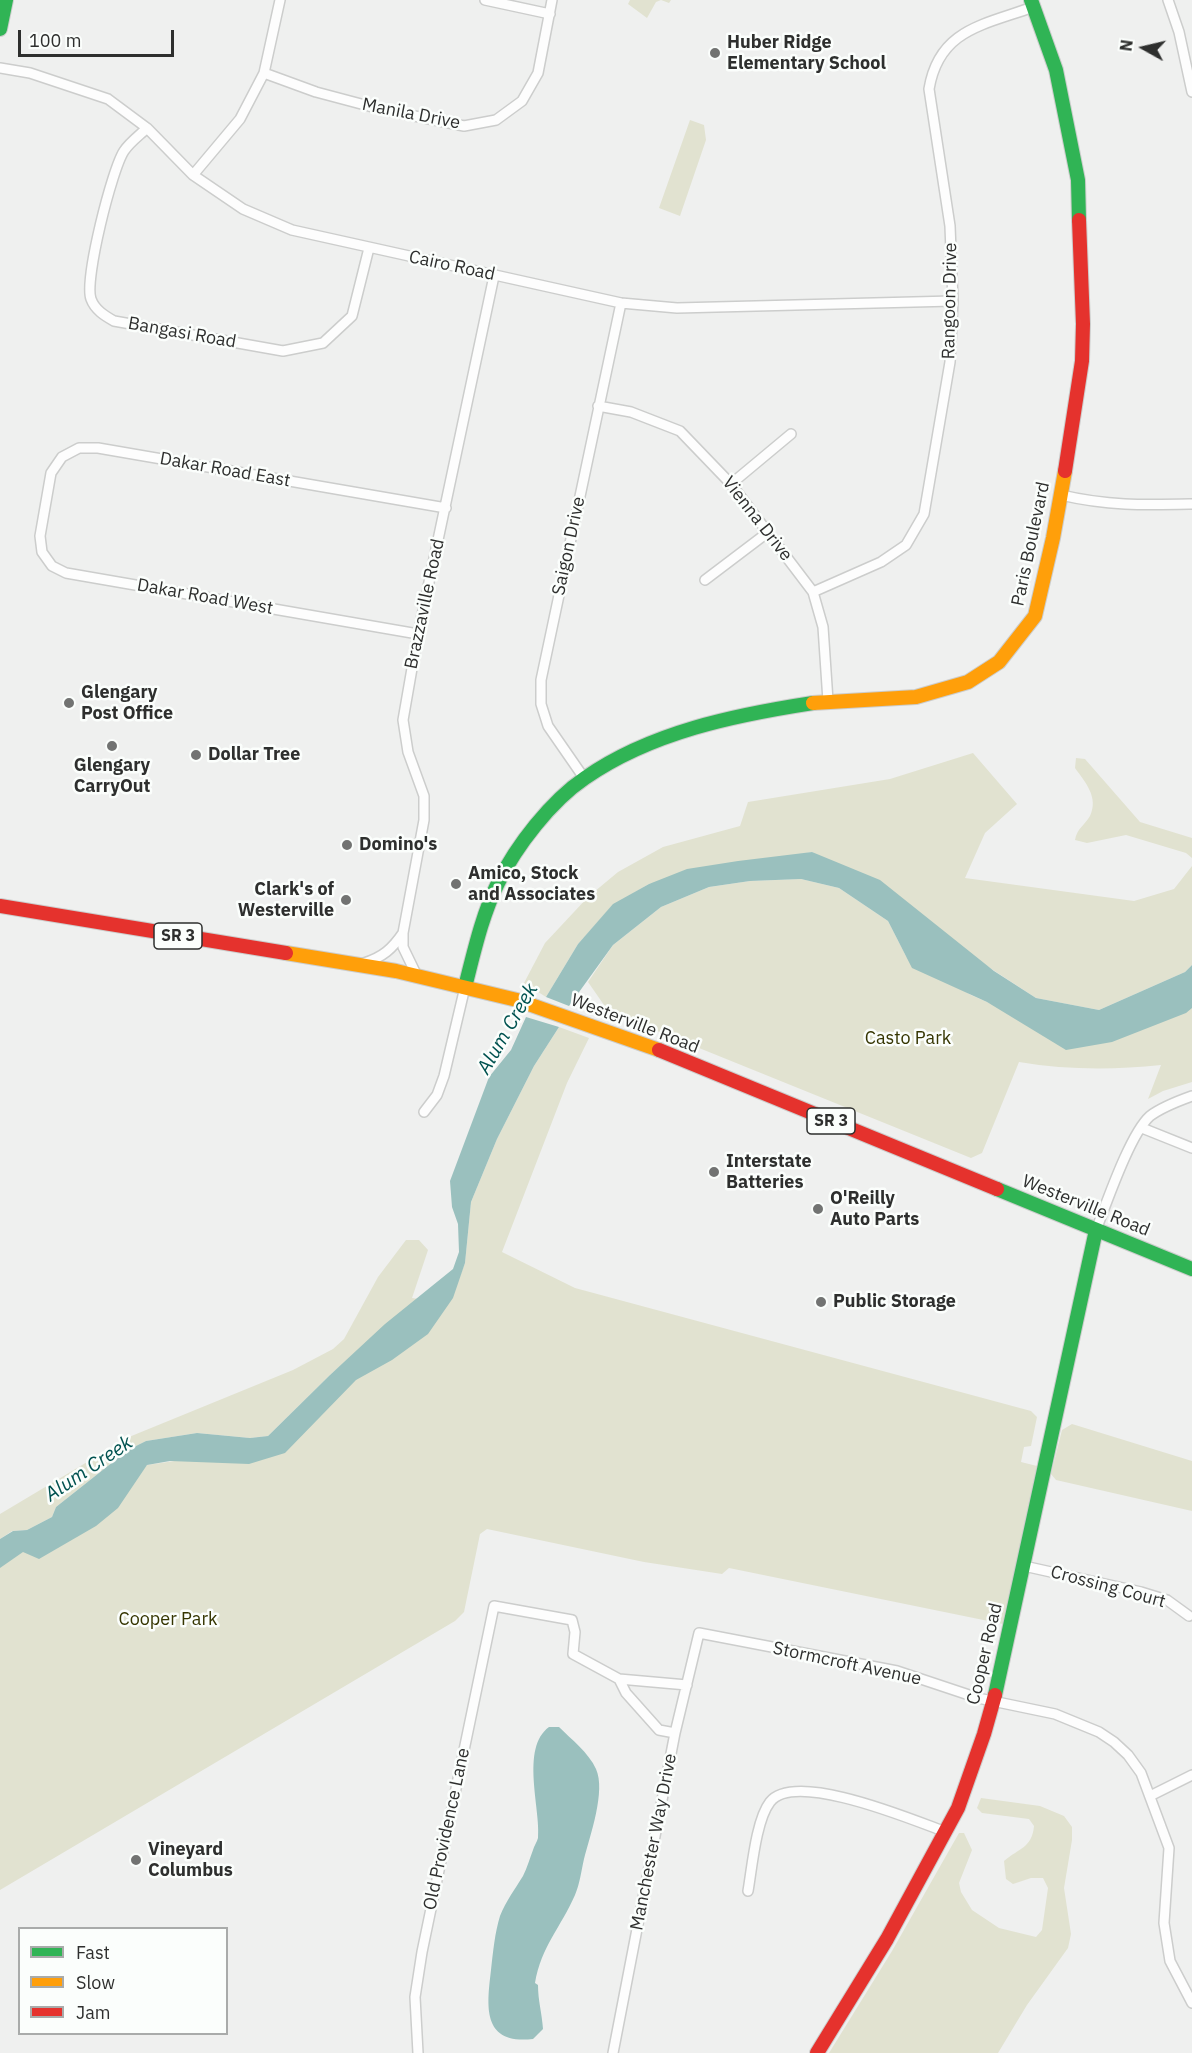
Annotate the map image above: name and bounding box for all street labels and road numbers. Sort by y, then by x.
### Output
street label: Manila Drive [360,94,462,134]
street label: Rangoon Drive [938,242,962,360]
street label: Cairo Road [407,246,497,286]
street label: Bangasi Road [126,313,238,353]
street label: Dakar Road East [158,448,292,492]
street label: Vienna Drive [717,472,797,566]
street label: Paris Boulevard [1007,480,1055,608]
street label: Saigon Drive [548,495,590,597]
street label: Brazzaville Road [401,537,449,671]
street label: Dakar Road West [135,574,275,620]
road number: SR 3 [154,923,202,949]
street label: Westerville Road [568,990,702,1058]
road number: SR 3 [807,1108,855,1134]
street label: Westerville Road [1019,1171,1153,1241]
street label: Crossing Court [1048,1561,1168,1613]
street label: Cooper Road [963,1601,1007,1707]
street label: Stormcroft Avenue [771,1638,923,1690]
street label: Old Providence Lane [419,1746,475,1912]
street label: Manchester Way Drive [626,1752,682,1932]

